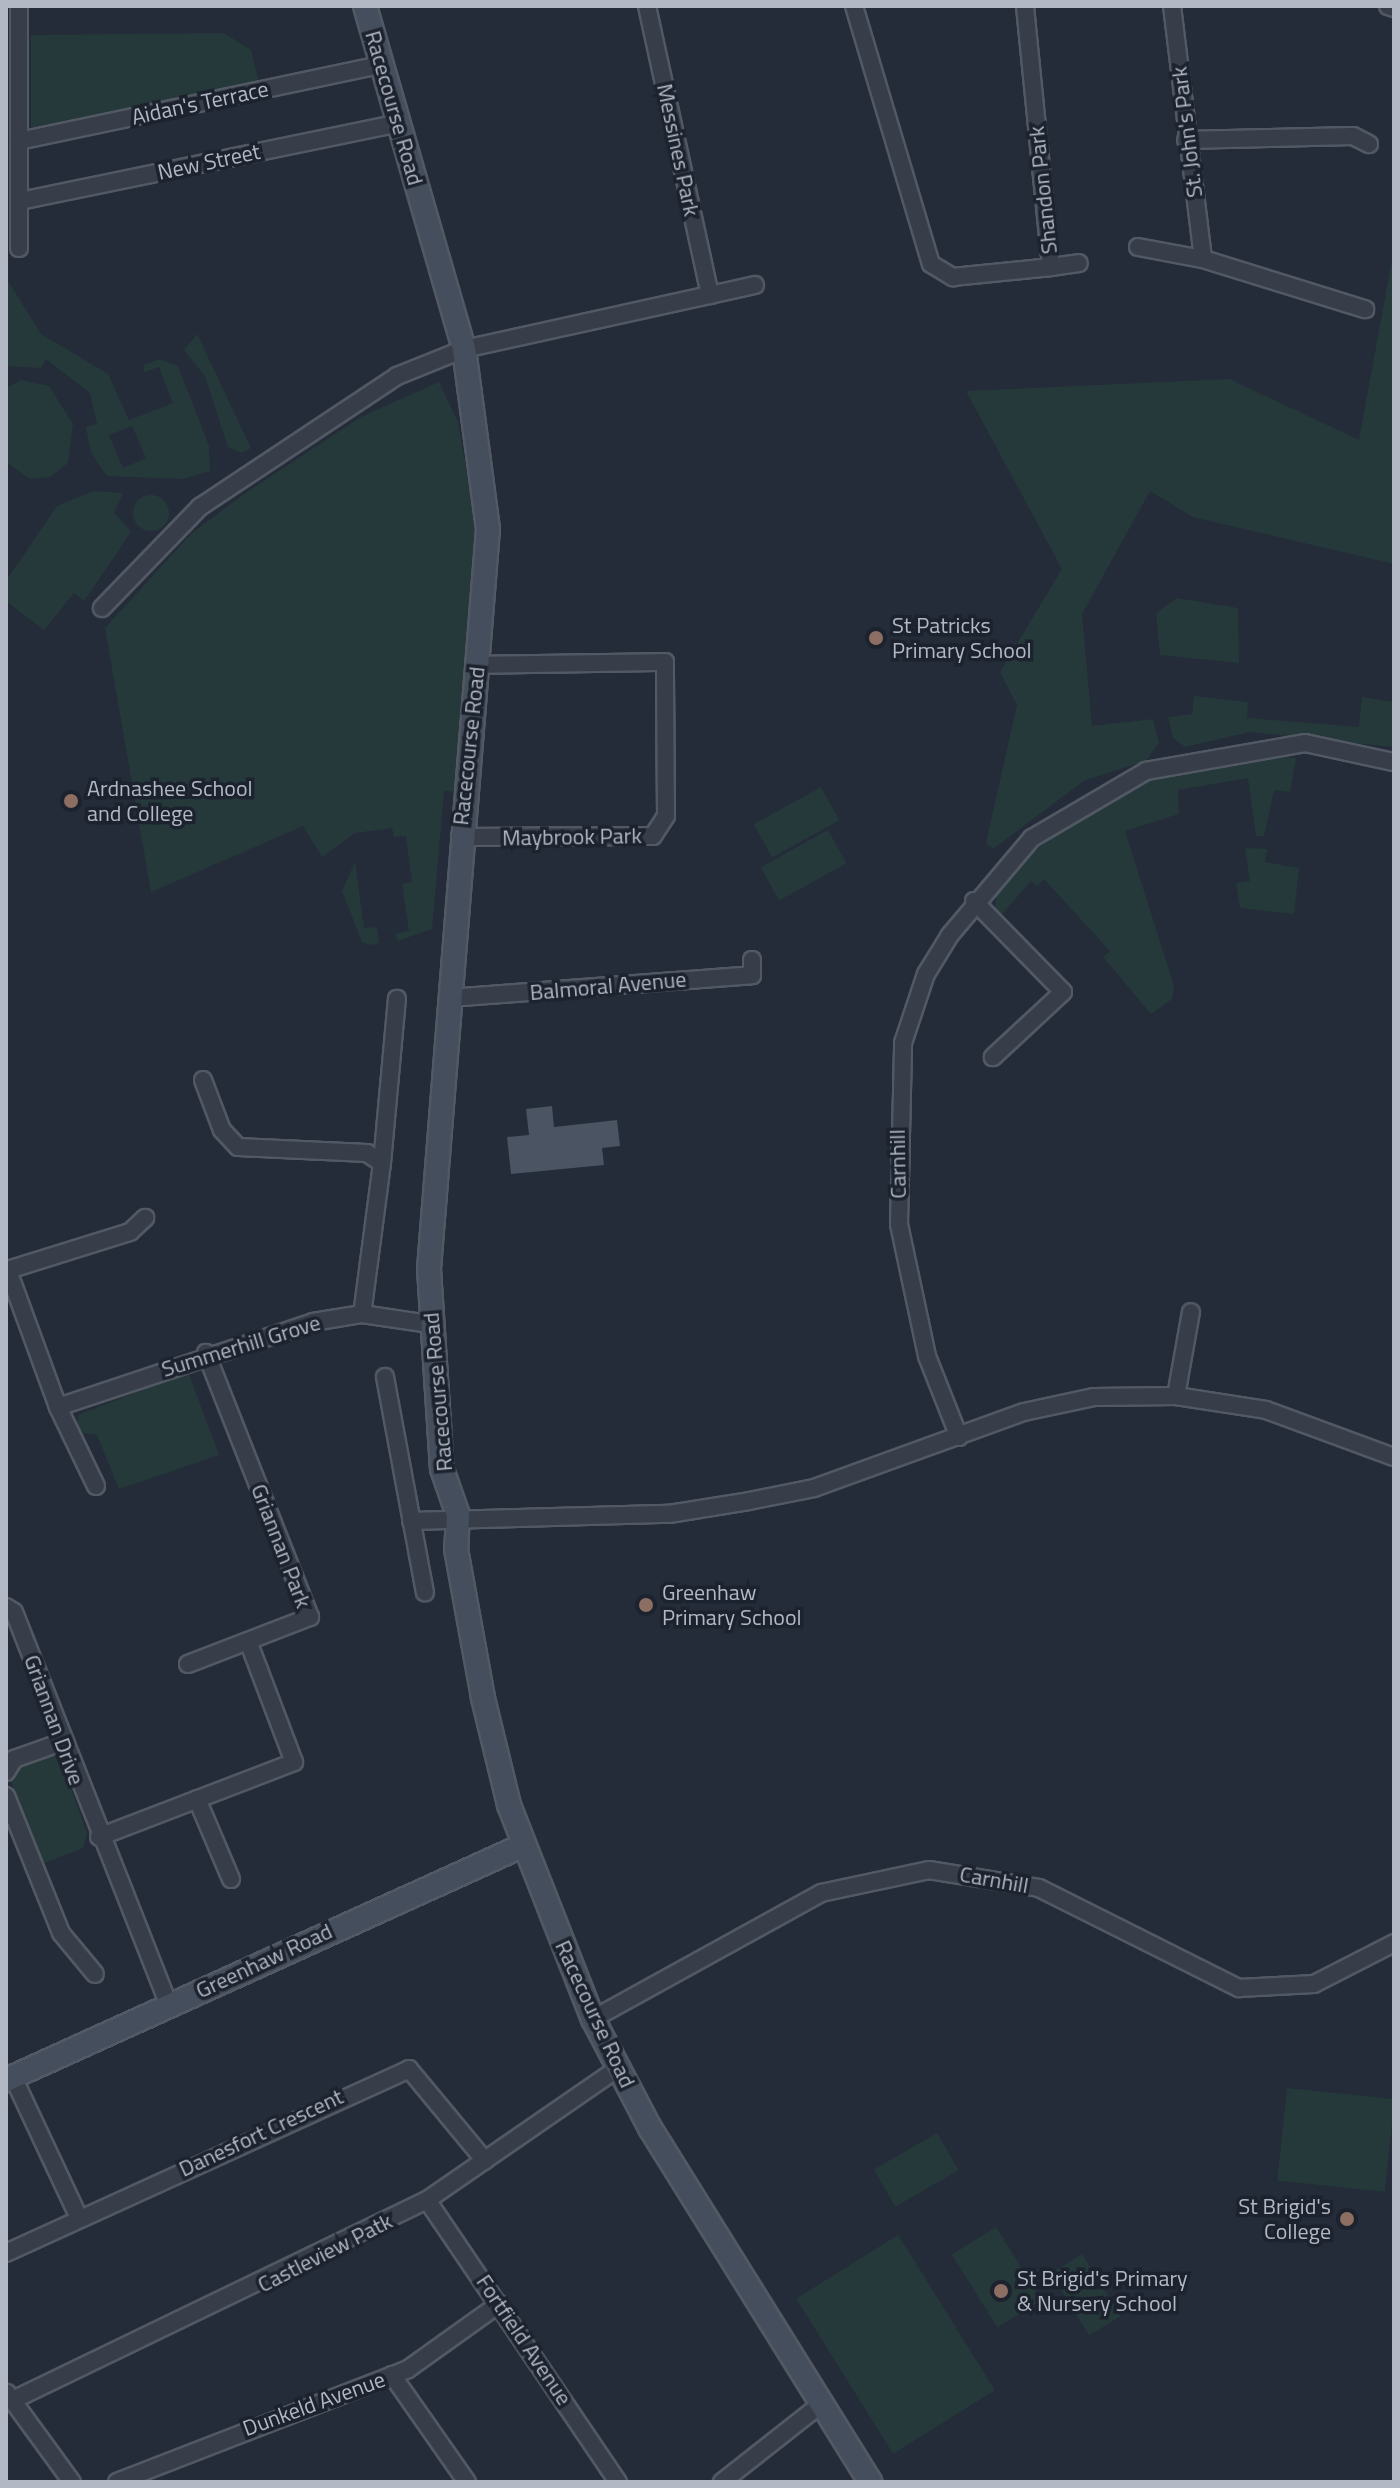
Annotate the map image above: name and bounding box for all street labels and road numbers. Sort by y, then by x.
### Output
street label: Racecourse Road [359,28,429,188]
street label: St. John's Park [1166,65,1208,199]
street label: Aidan's Terrace [129,76,271,130]
street label: Messines Park [651,81,705,219]
street label: Shandon Park [1023,125,1063,255]
street label: New Street [155,138,263,186]
street label: Racecourse Road [448,665,490,827]
street label: Maybrook Park [502,823,642,851]
street label: Balmoral Avenue [529,966,687,1006]
street label: Carnhill [884,1129,912,1199]
street label: Summerhill Grove [158,1309,324,1383]
street label: Racecourse Road [418,1311,458,1473]
street label: Griannan Park [245,1480,317,1612]
street label: Griannan Drive [18,1651,90,1789]
street label: Carnhill [958,1861,1030,1899]
street label: Greenhaw Road [192,1918,336,2004]
street label: Racecourse Road [549,1936,641,2092]
street label: Danesfort Crescent [175,2083,347,2183]
street label: Castleview Patk [253,2208,397,2298]
street label: Fortfield Avenue [471,2270,577,2410]
street label: Dunkeld Avenue [239,2366,389,2442]

